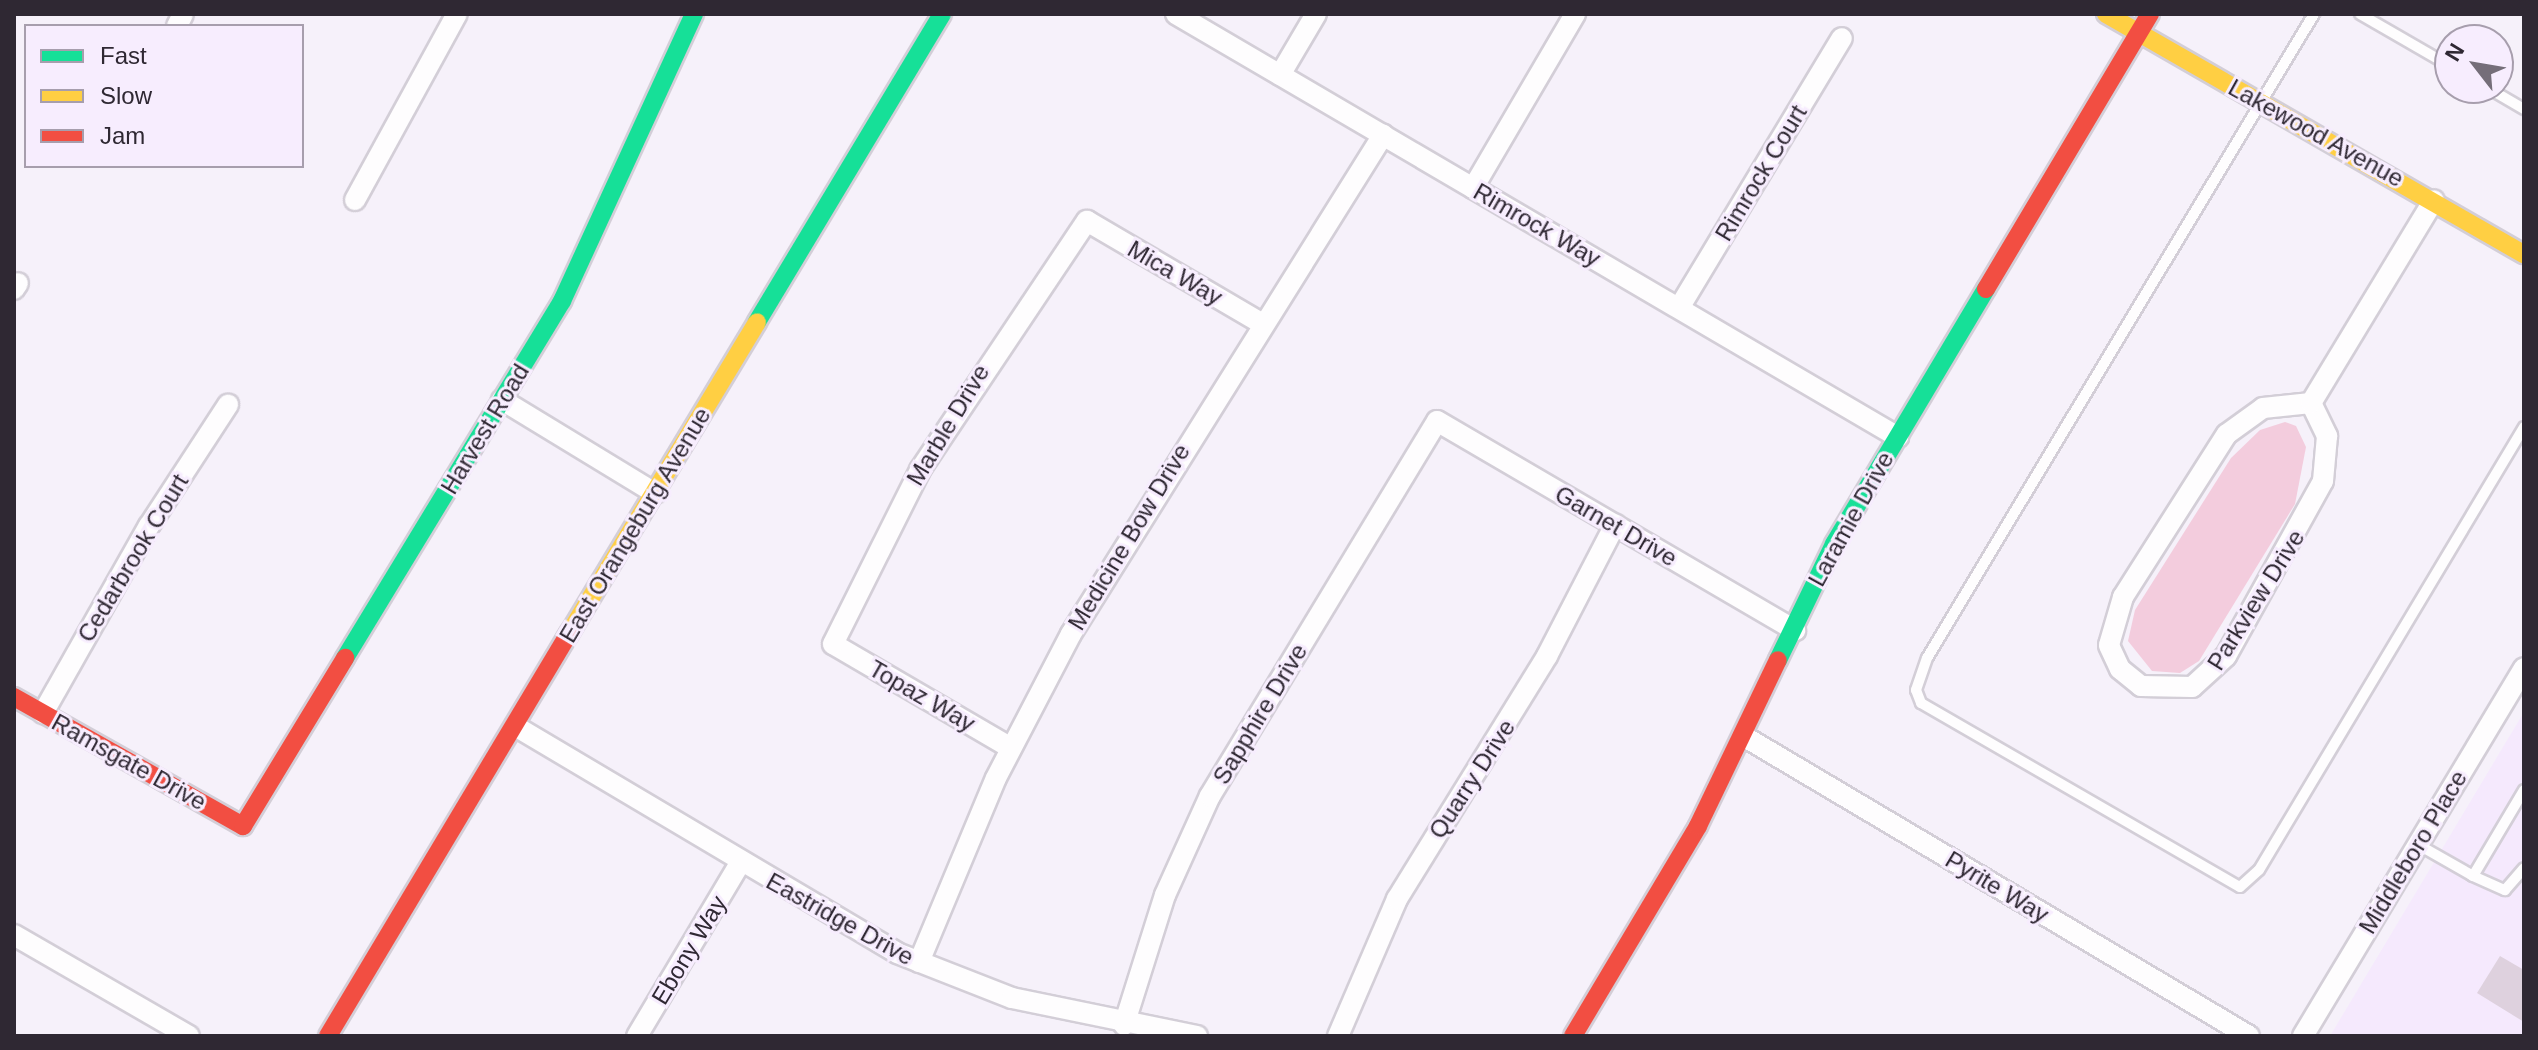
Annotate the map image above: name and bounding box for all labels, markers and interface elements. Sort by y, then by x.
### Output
legend [24,24,304,168]
north arrow [2434,24,2514,104]
text: N [2440,39,2470,66]
text: Fast [100,42,147,69]
street label: Lakewood Avenue [2223,73,2409,193]
text: Slow [100,82,152,109]
street label: Rimrock Court [1709,100,1813,246]
text: Jam [100,122,145,149]
street label: Rimrock Way [1468,177,1606,273]
street label: Mica Way [1123,234,1227,312]
street label: Harvest Road [435,359,535,499]
street label: Marble Drive [901,359,995,491]
street label: East Orangeburg Avenue [553,402,717,648]
street label: Medicine Bow Drive [1062,439,1196,635]
street label: Laramie Drive [1802,447,1900,591]
street label: Cedarbrook Court [72,469,194,647]
street label: Garnet Drive [1550,480,1682,572]
street label: Parkview Drive [2201,525,2311,675]
street label: Sapphire Drive [1207,639,1313,789]
street label: Topaz Way [864,654,980,738]
street label: Ramsgate Drive [47,708,211,816]
street label: Quarry Drive [1423,714,1521,844]
street label: Middleboro Place [2353,765,2473,939]
street label: Pyrite Way [1940,845,2054,929]
street label: Eastridge Drive [761,867,919,971]
street label: Ebony Way [645,890,733,1010]

